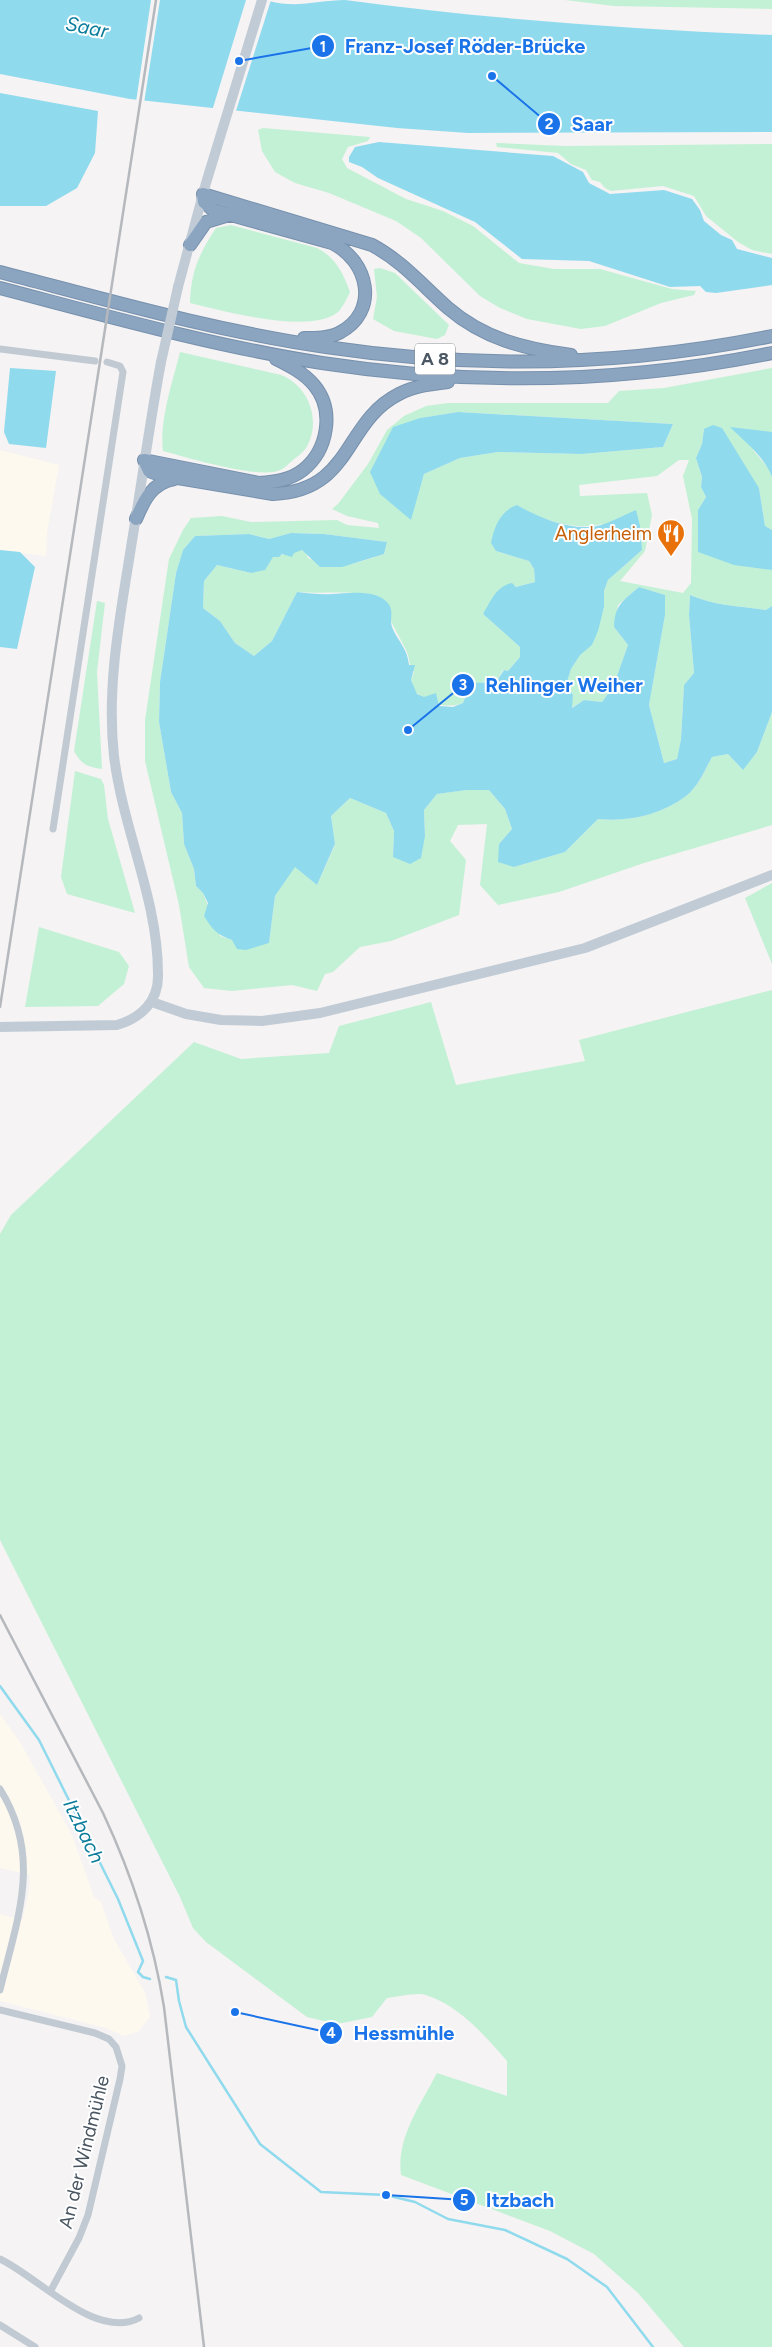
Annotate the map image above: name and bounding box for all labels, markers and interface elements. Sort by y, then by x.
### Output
water label: Saar [64,11,111,43]
callout: Franz-Josef Röder-Brücke [310,29,596,64]
text: Franz-Josef Röder-Brücke [345,34,585,58]
text: 1 [320,38,326,56]
callout: Saar [536,106,622,141]
text: Saar [571,112,613,136]
text: 2 [545,115,554,133]
road number: A 8 [415,344,455,374]
restaurant icon: Anglerheim [656,518,686,557]
place label: Anglerheim [555,522,652,545]
callout: Rehlinger Weiher [450,667,653,702]
text: Rehlinger Weiher [485,673,643,697]
text: 3 [459,676,467,694]
water label: Itzbach [58,1795,110,1867]
callout: Hessmühle [318,2016,464,2051]
text: Hessmühle [354,2021,454,2045]
text: 4 [326,2024,336,2042]
street label: An der Windmühle [54,2073,114,2231]
callout: Itzbach [451,2182,564,2217]
text: Itzbach [486,2188,554,2212]
text: 5 [460,2191,469,2209]

